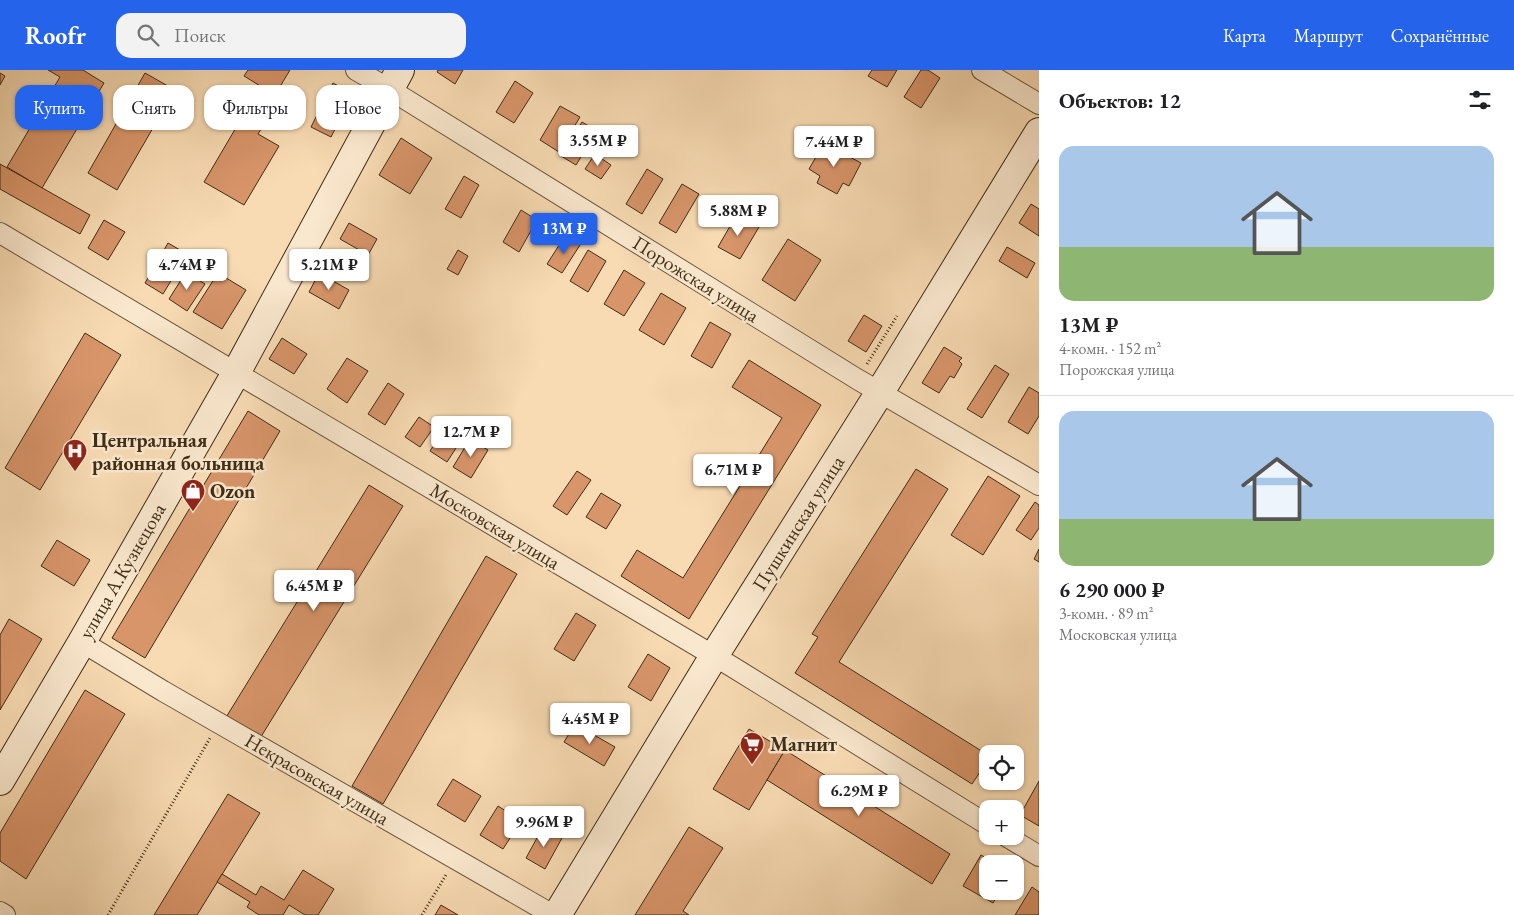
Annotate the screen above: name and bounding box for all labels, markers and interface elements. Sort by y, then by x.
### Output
search box [116,13,466,58]
text: Roofr [25,20,86,51]
icon: search [134,21,162,49]
text: Поиск [174,23,226,48]
text: Карта [1223,24,1266,47]
text: Маршрут [1294,24,1363,47]
text: Сохранённые [1391,24,1489,47]
chip: Купить [15,85,103,130]
chip: Снять [113,85,194,130]
chip: Фильтры [204,85,306,130]
chip: Новое [316,85,399,130]
icon: filters [1466,86,1494,114]
text: Объектов: 12 [1059,87,1181,114]
pin: 3.55M ₽ [552,124,644,167]
pin: 7.44M ₽ [788,126,880,168]
text: 3.55M ₽ [569,130,627,151]
text: 7.44M ₽ [805,131,863,152]
icon: home [1232,178,1322,268]
pin: 5.88M ₽ [692,194,784,237]
text: 5.88M ₽ [709,200,767,221]
pin: 13M ₽ [529,212,599,255]
text: 13M ₽ [541,218,587,239]
street label: Порожская улица [628,230,764,328]
pin: 4.74M ₽ [141,248,233,291]
pin: 5.21M ₽ [283,248,375,291]
text: 4.74M ₽ [158,254,216,275]
text: 5.21M ₽ [300,254,358,275]
text: 13M ₽ [1059,311,1118,338]
text: 4-комн. · 152 m² [1059,338,1161,359]
text: Порожская улица [1059,359,1175,380]
pin: 12.7M ₽ [425,416,517,458]
text: 12.7M ₽ [442,421,500,442]
place label: Центральная районная больница [92,427,265,476]
hospital icon: Центральная районная больница [62,438,88,472]
icon: home [1232,444,1322,534]
street label: Пушкинская улица [746,451,850,595]
pin: 6.71M ₽ [687,454,779,496]
text: 6.71M ₽ [704,459,762,480]
street label: Московская улица [425,477,565,575]
shop icon: Ozon [180,478,206,512]
place label: Ozon [210,478,255,504]
street label: улица А.Кузнецова [73,498,171,644]
pin: 6.45M ₽ [268,570,360,612]
text: 6.45M ₽ [285,575,343,596]
text: 6 290 000 ₽ [1059,576,1165,603]
text: 3-комн. · 89 m² [1059,603,1154,624]
text: Московская улица [1059,624,1177,645]
pin: 4.45M ₽ [544,702,636,745]
text: 4.45M ₽ [561,708,619,729]
street label: Некрасовская улица [240,727,394,831]
supermarket icon: Магнит [739,731,765,765]
place label: Магнит [770,731,837,757]
map controls [979,745,1024,900]
button: locate [979,745,1024,790]
pin: 6.29M ₽ [813,774,905,817]
text: 6.29M ₽ [830,780,888,801]
button: + [979,800,1024,845]
pin: 9.96M ₽ [498,806,590,848]
text: 9.96M ₽ [515,811,573,832]
button: − [979,855,1024,900]

